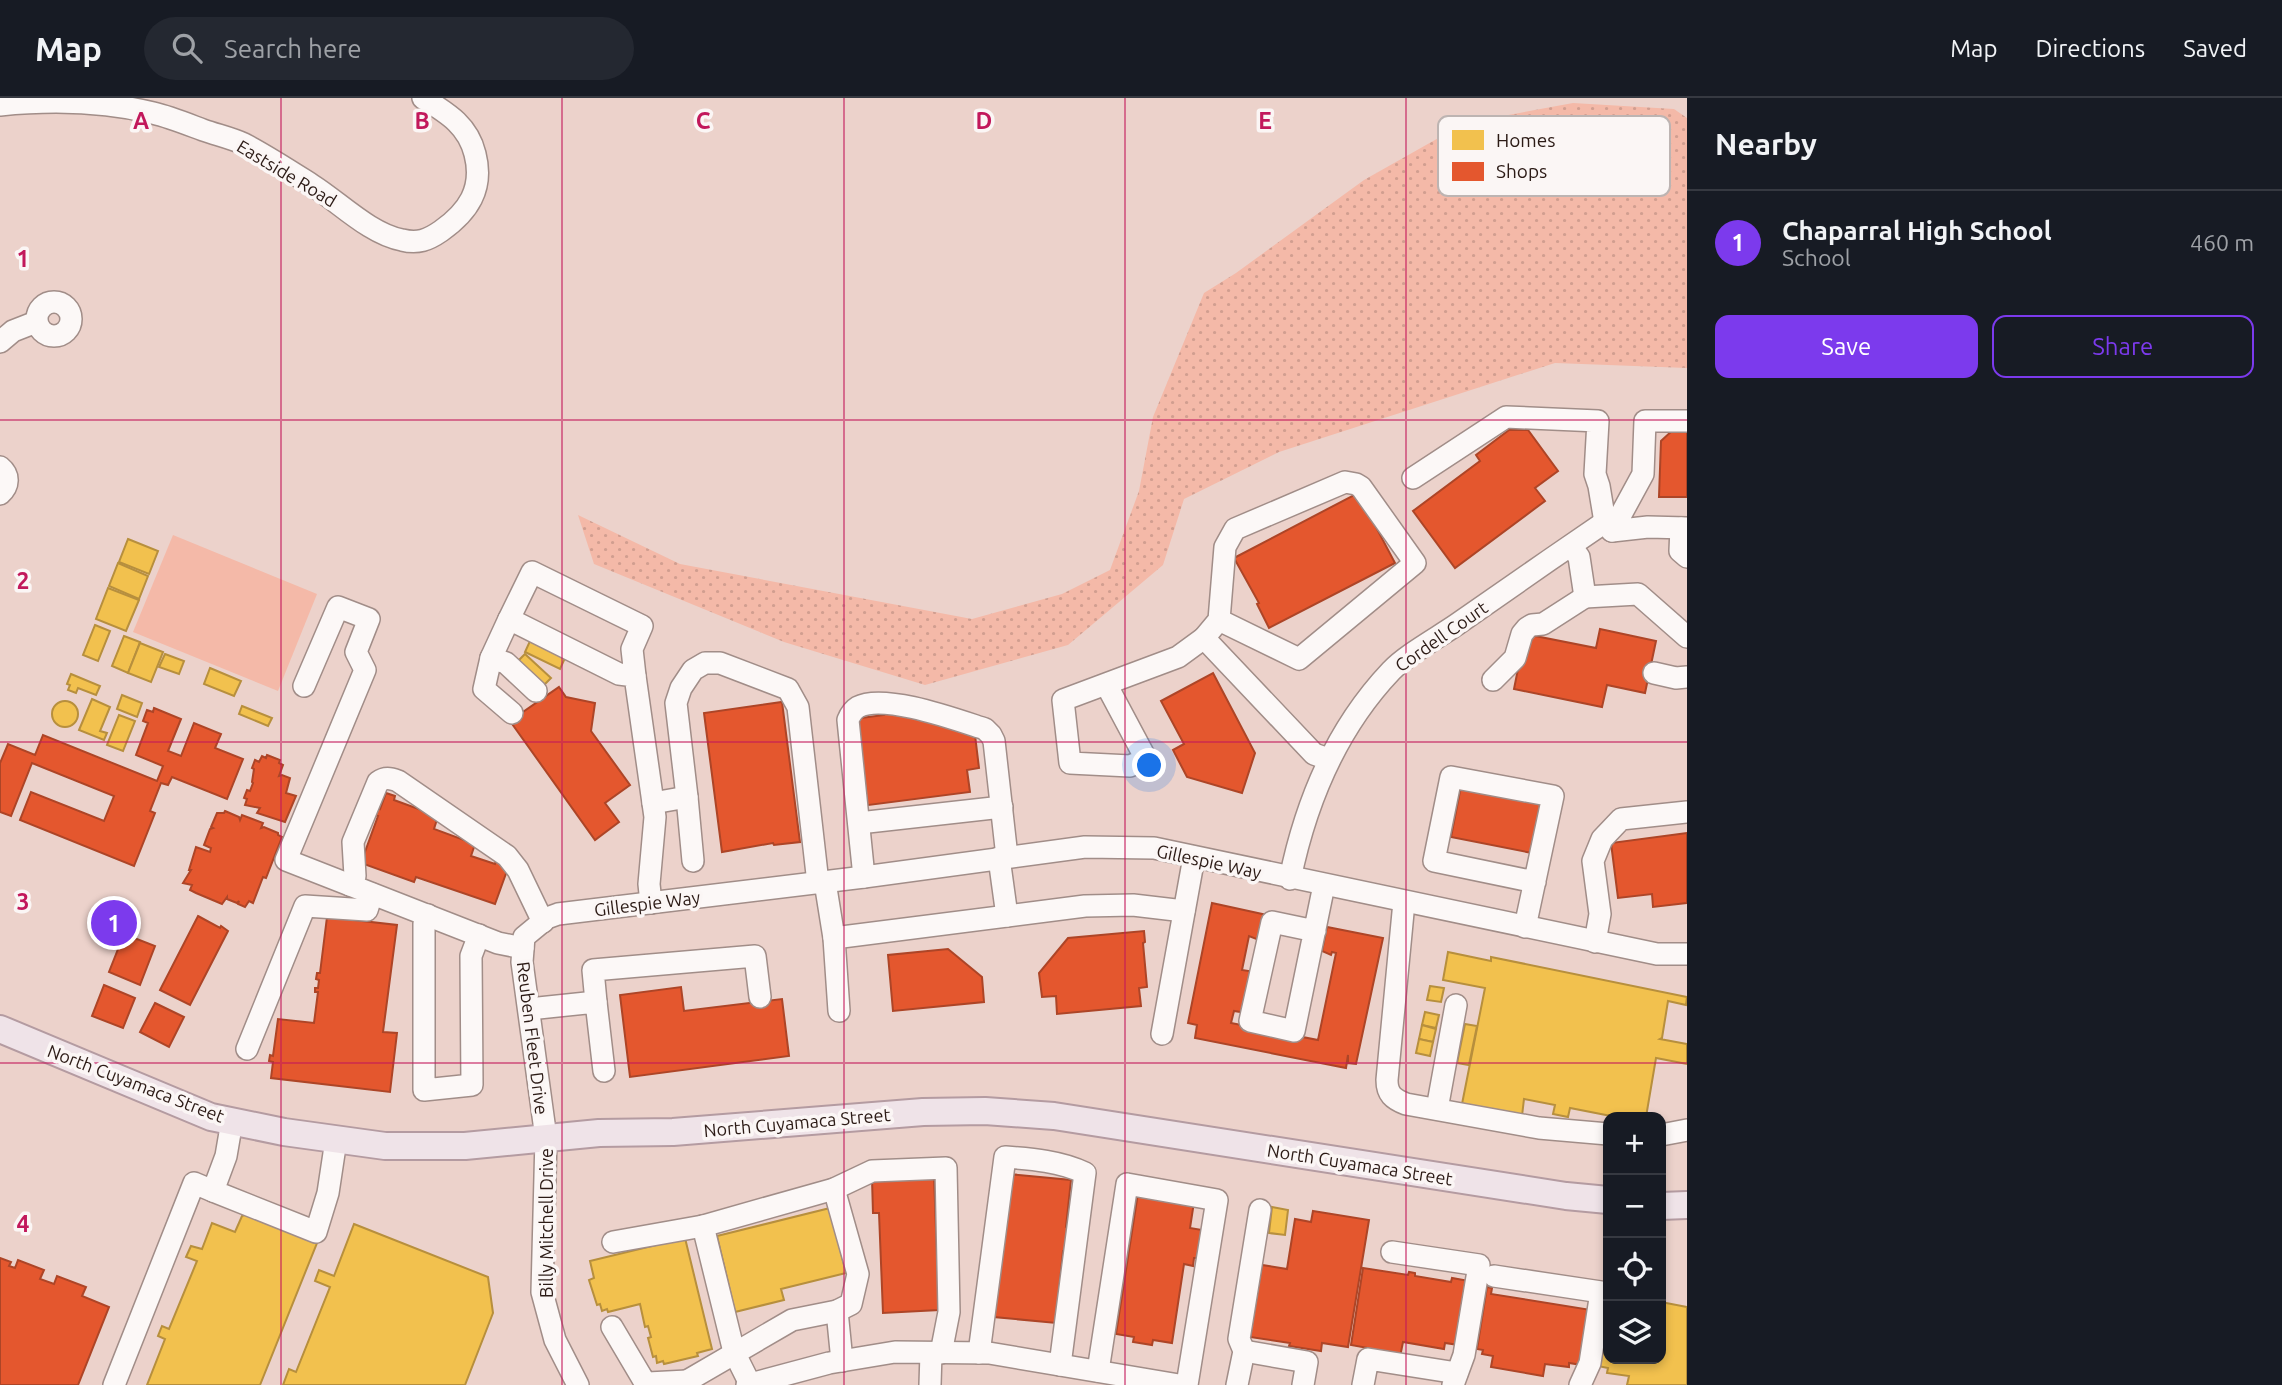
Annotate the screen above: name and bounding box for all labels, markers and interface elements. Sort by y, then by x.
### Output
search box [144,17,634,80]
icon: search [168,29,206,67]
text: Map [35,30,102,67]
text: Search here [224,34,362,63]
text: Map [1950,35,1997,62]
text: Directions [2035,35,2145,62]
text: Saved [2183,35,2247,62]
text: A [133,108,149,133]
text: B [414,108,430,133]
text: C [696,108,711,133]
text: D [976,108,992,133]
text: E [1258,108,1272,133]
legend [1438,116,1670,196]
text: Nearby [1715,127,1817,161]
text: Homes [1496,129,1556,151]
street label: Eastside Road [234,135,340,211]
text: Shops [1496,160,1547,182]
text: Chaparral High School [1782,216,2052,245]
text: 1 [1732,230,1744,255]
text: 460 m [2190,230,2254,255]
text: School [1782,245,1851,270]
text: 1 [17,246,29,271]
button: Save [1715,315,1978,378]
button: Share [1992,315,2254,378]
text: 2 [17,568,29,593]
street label: Cordell Court [1391,597,1491,675]
your location [1132,748,1166,782]
street label: Gillespie Way [1155,840,1264,882]
street label: Gillespie Way [593,887,701,919]
text: 3 [17,889,29,914]
pin: 1 [91,897,137,949]
street label: Reuben Fleet Drive [514,960,552,1116]
street label: North Cuyamaca Street [45,1040,227,1126]
street label: North Cuyamaca Street [703,1104,891,1140]
map controls [1603,1112,1666,1364]
button: + [1603,1112,1666,1175]
street label: North Cuyamaca Street [1266,1139,1454,1189]
street label: Billy Mitchell Drive [536,1148,556,1298]
button: − [1603,1175,1666,1238]
text: 4 [17,1211,30,1236]
button: locate [1603,1238,1666,1301]
button: layers [1603,1301,1666,1364]

